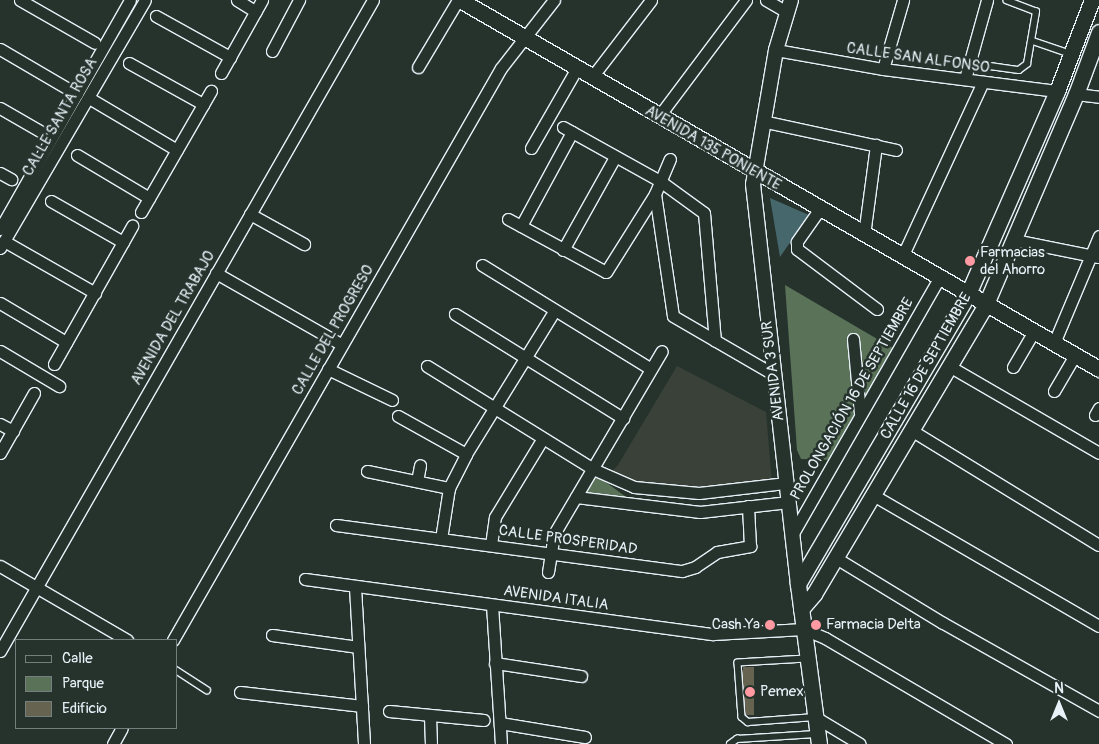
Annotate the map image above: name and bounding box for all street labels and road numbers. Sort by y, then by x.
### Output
street label: CALLE SAN ALFONSO [845,39,991,77]
street label: CALLE SANTA ROSA [19,55,101,179]
street label: AVENIDA 135 PONIENTE [642,102,784,194]
street label: AVENIDA DEL TRABAJO [127,248,219,388]
street label: CALLE DEL PROGRESO [288,262,378,398]
street label: CALLE 16 DE SEPTIEMBRE [877,290,975,442]
street label: PROLONGACIÓN 16 DE SEPTIEMBRE [787,295,917,503]
street label: AVENIDA 3 SUR [758,320,788,422]
street label: CALLE PROSPERIDAD [498,521,638,559]
street label: AVENIDA ITALIA [502,582,610,614]

